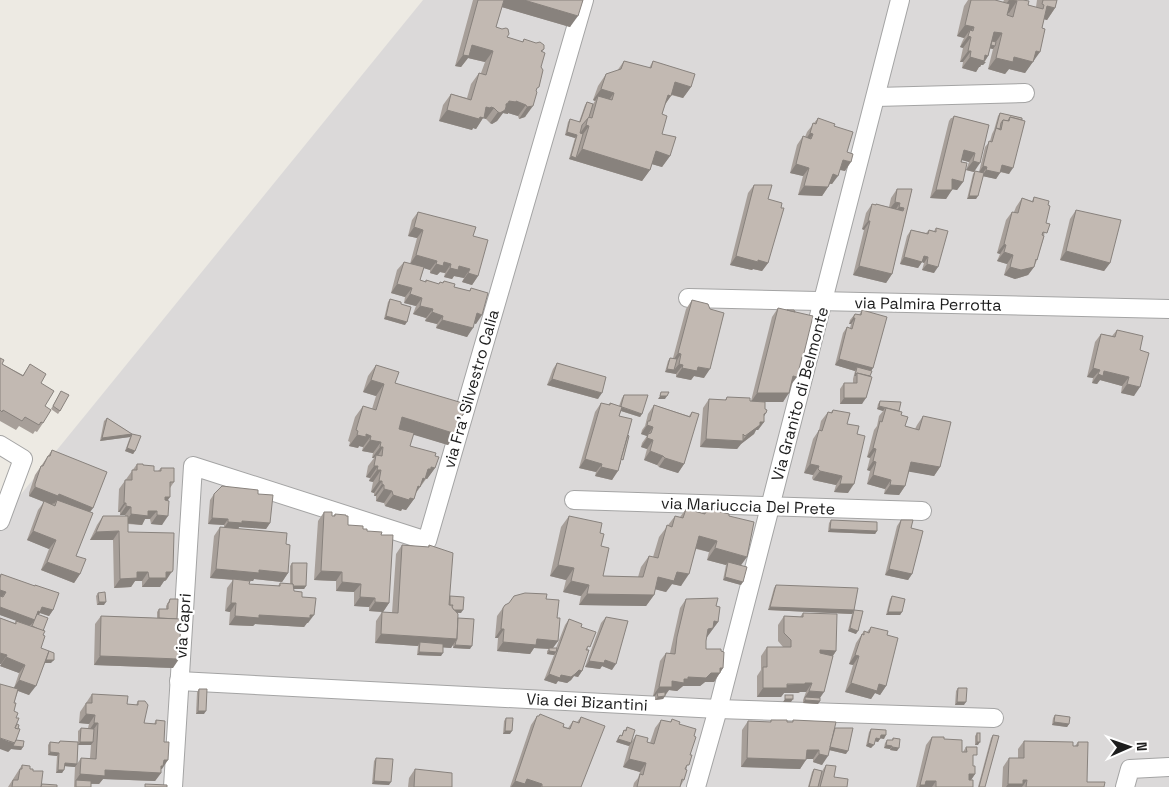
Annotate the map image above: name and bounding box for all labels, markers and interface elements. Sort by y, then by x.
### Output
street label: via Palmira Perrotta [854,292,1002,316]
street label: Via Granito di Belmonte [767,305,833,483]
street label: via Fra' Silvestro Calia [438,307,504,471]
street label: via Mariuccia Del Prete [661,492,835,520]
street label: via Capri [170,593,196,659]
street label: Via dei Bizantini [526,688,648,716]
north arrow [1104,722,1154,772]
text: N [1133,742,1151,752]

